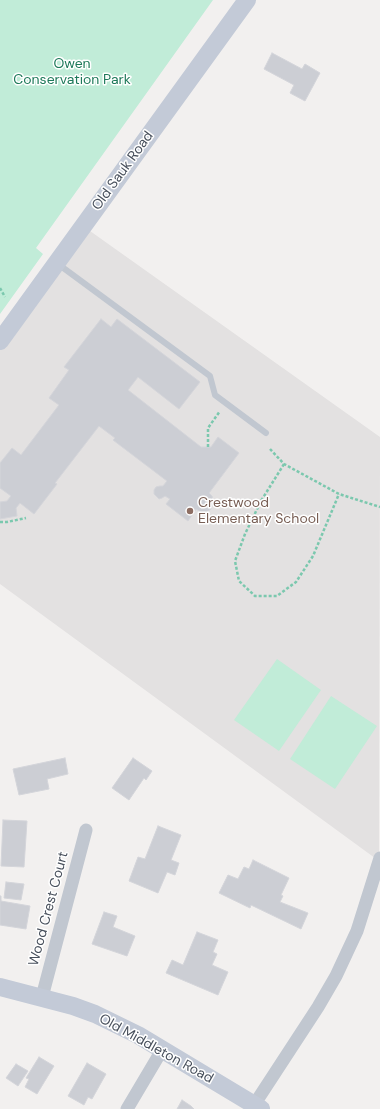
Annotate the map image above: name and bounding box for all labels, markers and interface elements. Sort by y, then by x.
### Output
park label: Owen Conservation Park [13,56,131,88]
street label: Old Sauk Road [89,128,157,214]
place label: Crestwood Elementary School [198,495,319,528]
marker: Crestwood Elementary School [185,506,195,516]
street label: Wood Crest Court [26,850,72,968]
street label: Old Middleton Road [96,1011,216,1087]

